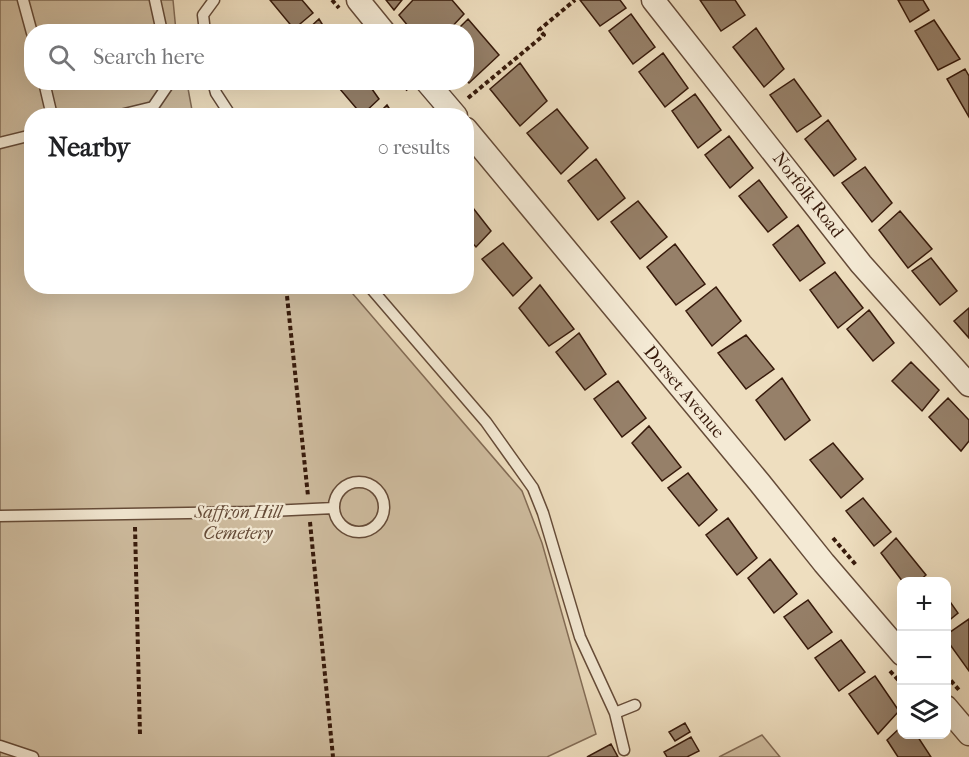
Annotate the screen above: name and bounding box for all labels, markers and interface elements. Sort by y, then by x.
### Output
search box [24,24,474,90]
icon: search [45,41,78,74]
text: Search here [93,44,205,70]
text: Nearby [48,132,130,163]
text: 0 results [378,136,450,159]
street label: Norfolk Road [768,148,848,242]
street label: Dorset Avenue [639,341,729,443]
park label: Saffron Hill Cemetery [193,502,284,544]
map controls [897,577,951,739]
button: + [897,577,951,631]
button: − [897,631,951,685]
button: layers [897,685,951,739]

